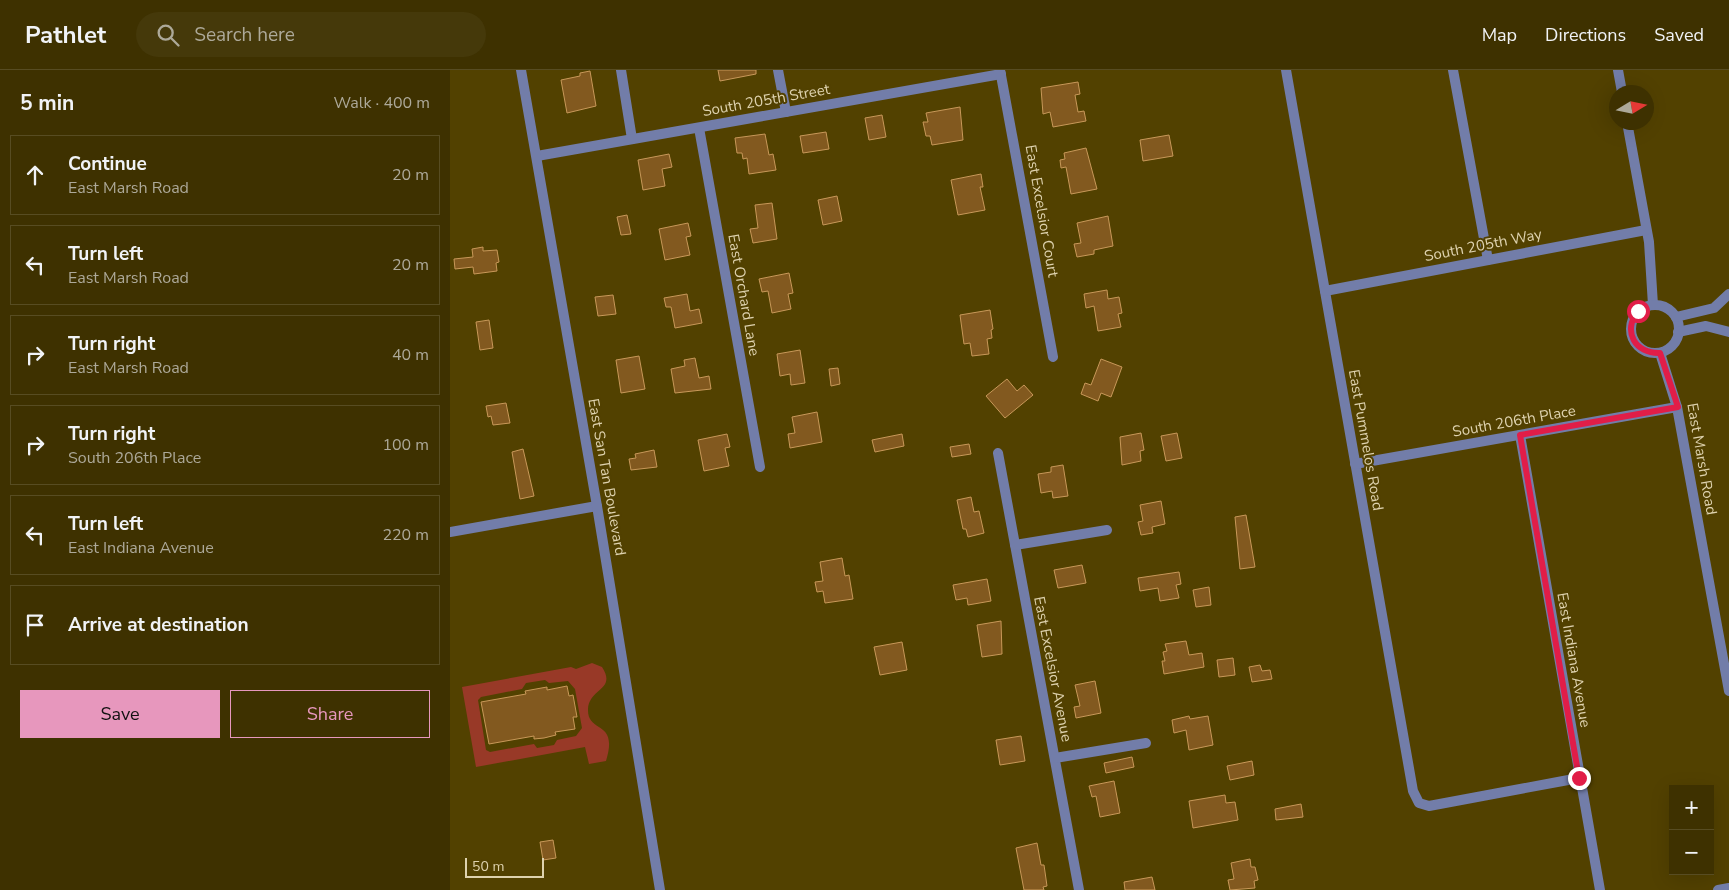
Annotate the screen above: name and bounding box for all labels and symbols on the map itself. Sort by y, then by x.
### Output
street label: South 205th Street [701,79,832,121]
north arrow [1609,85,1654,130]
street label: East Excelsior Court [1021,143,1064,279]
street label: South 205th Way [1422,224,1544,266]
street label: East Orchard Lane [723,232,765,358]
route start [1627,300,1650,323]
street label: East Pummelos Road [1344,368,1388,512]
street label: East San Tan Boulevard [583,397,631,557]
street label: South 206th Place [1451,400,1577,442]
street label: East Marsh Road [1682,401,1722,517]
street label: East Indiana Avenue [1552,591,1596,729]
street label: East Excelsior Avenue [1029,595,1077,743]
route end [1568,767,1591,790]
scale bar [465,855,544,878]

